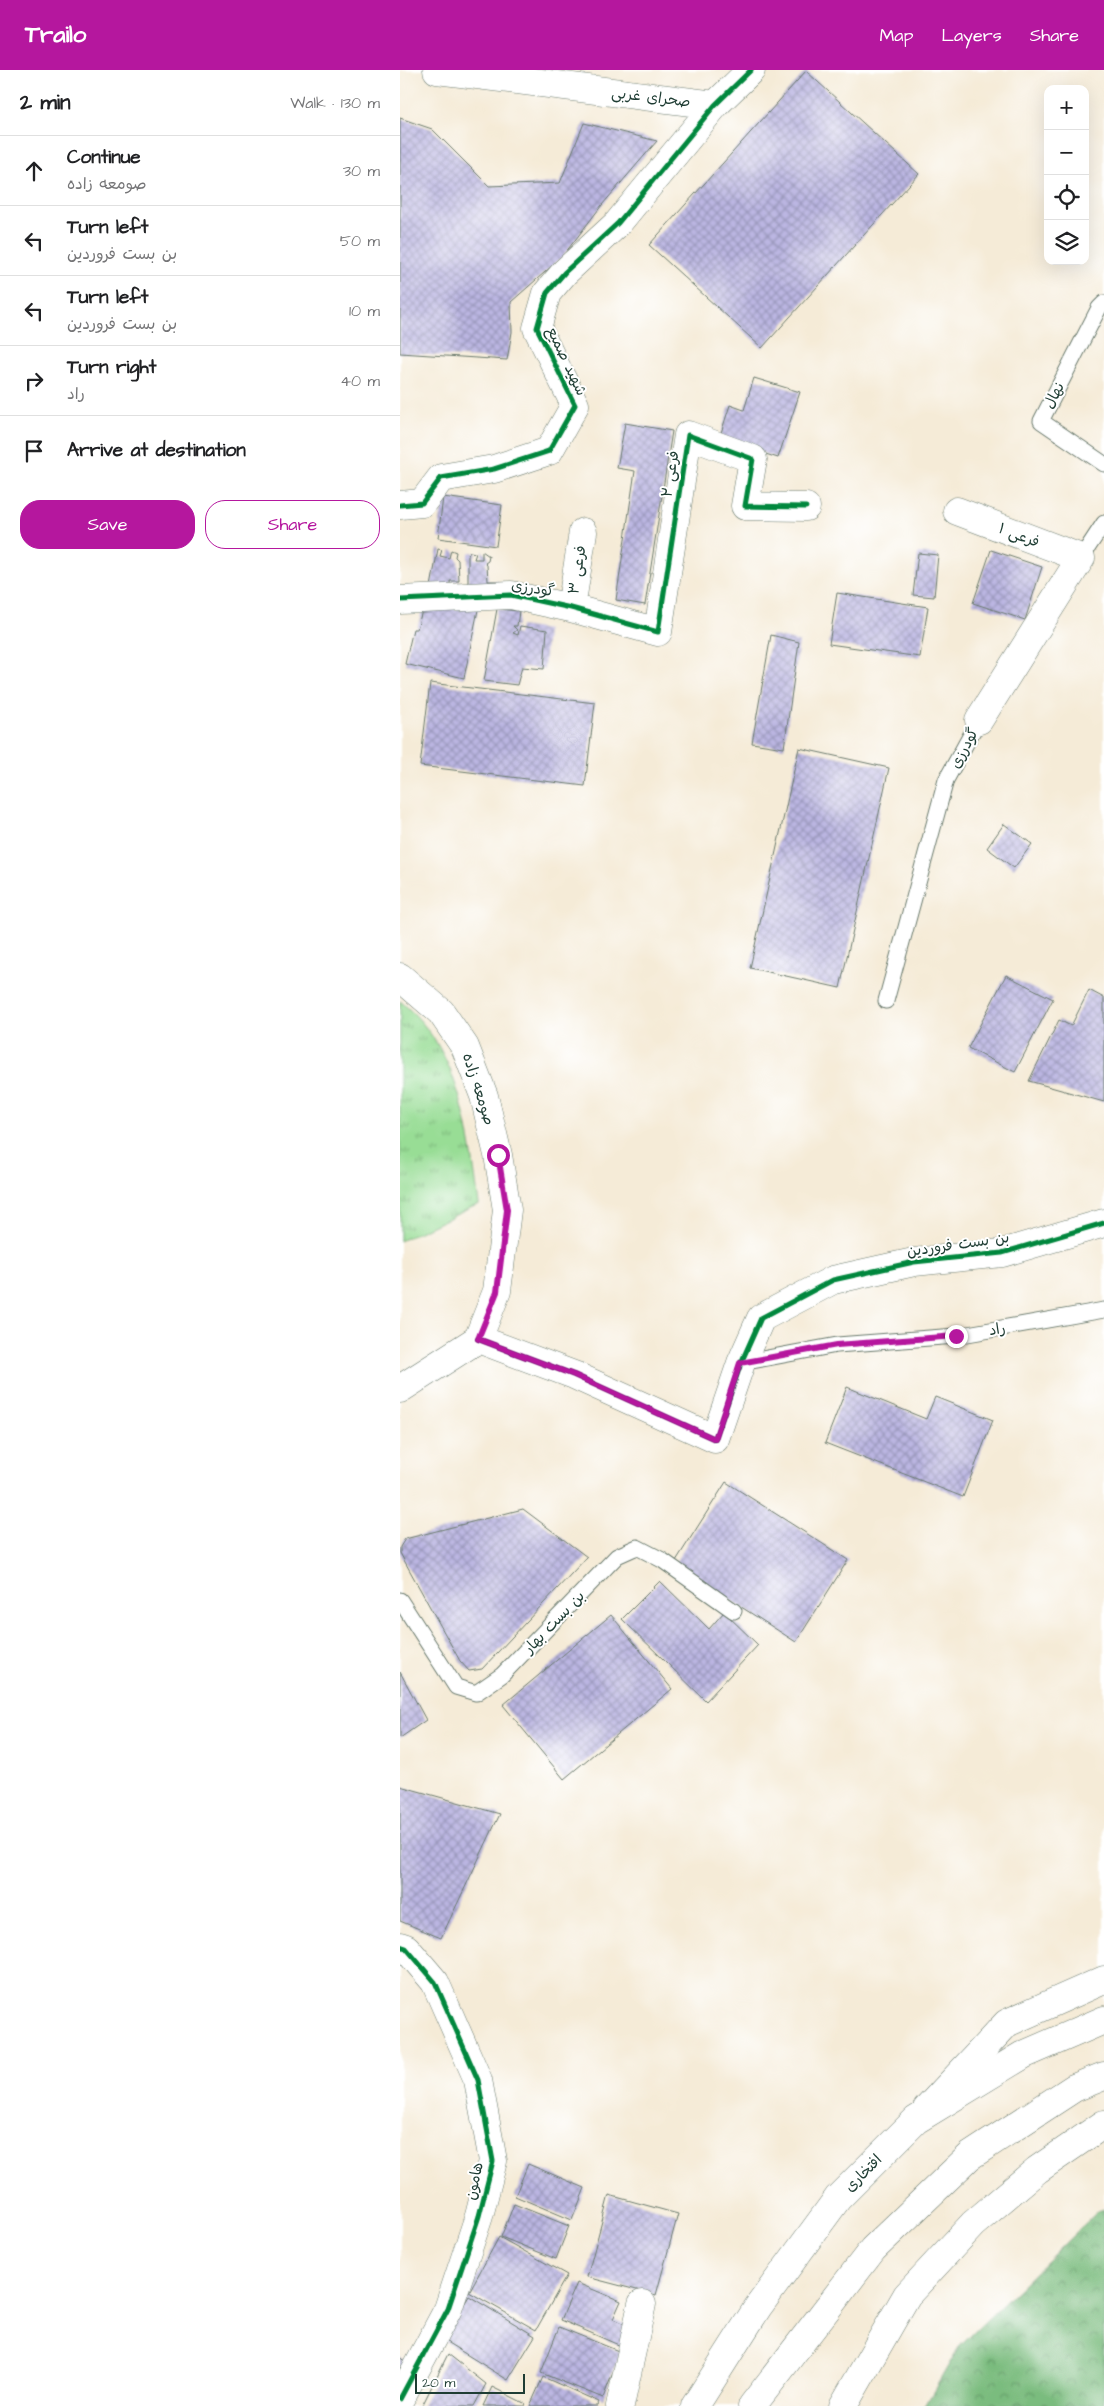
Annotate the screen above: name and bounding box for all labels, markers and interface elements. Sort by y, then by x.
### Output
text: Trailo [25,18,86,52]
text: Map [879,23,913,48]
text: Layers [941,23,1002,48]
text: Share [1030,23,1079,48]
street label: صحرای غربی [610,82,692,113]
map controls [1044,85,1089,265]
button: + [1044,85,1089,130]
text: 2 min [20,88,70,117]
text: Walk · 130 m [290,92,380,114]
button: − [1044,130,1089,175]
text: Continue [67,144,141,171]
icon: ahead [20,157,48,185]
text: 30 m [343,160,380,182]
text: صومعه زاده [67,173,147,195]
button: locate [1044,175,1089,220]
text: Turn left [67,214,148,241]
button: layers [1044,220,1089,265]
icon: left [20,227,48,255]
text: 50 m [340,230,380,252]
text: بن بست فروردین [67,243,177,265]
text: Turn left [67,284,148,311]
icon: left [20,297,48,325]
text: 10 m [349,300,380,322]
text: بن بست فروردین [67,313,177,335]
street label: شهید صمیع [541,323,592,399]
text: Turn right [67,354,156,381]
icon: right [20,367,48,395]
text: 40 m [340,370,380,392]
street label: نهال [1039,378,1070,412]
text: راد [67,383,85,405]
icon: arrive [20,437,48,465]
text: Arrive at destination [67,437,246,464]
street label: فرعی ۲ [656,449,685,499]
button: Save [20,500,195,549]
button: Share [205,500,380,549]
street label: فرعی ۱ [995,518,1042,553]
street label: فرعی ۳ [563,544,592,596]
street label: گودرزی [510,575,556,602]
street label: گودرزی [945,724,984,772]
street label: صومعه زاده [457,1050,500,1128]
route start [487,1144,510,1167]
street label: بن بست فروردین [906,1227,1011,1262]
street label: راد [987,1318,1007,1341]
route end [945,1325,968,1348]
street label: بن بست بهار [518,1586,590,1659]
street label: افتخاری [840,2150,887,2197]
street label: هامون [460,2160,489,2202]
scale bar [415,2371,525,2394]
text: 20 m [422,2373,455,2393]

